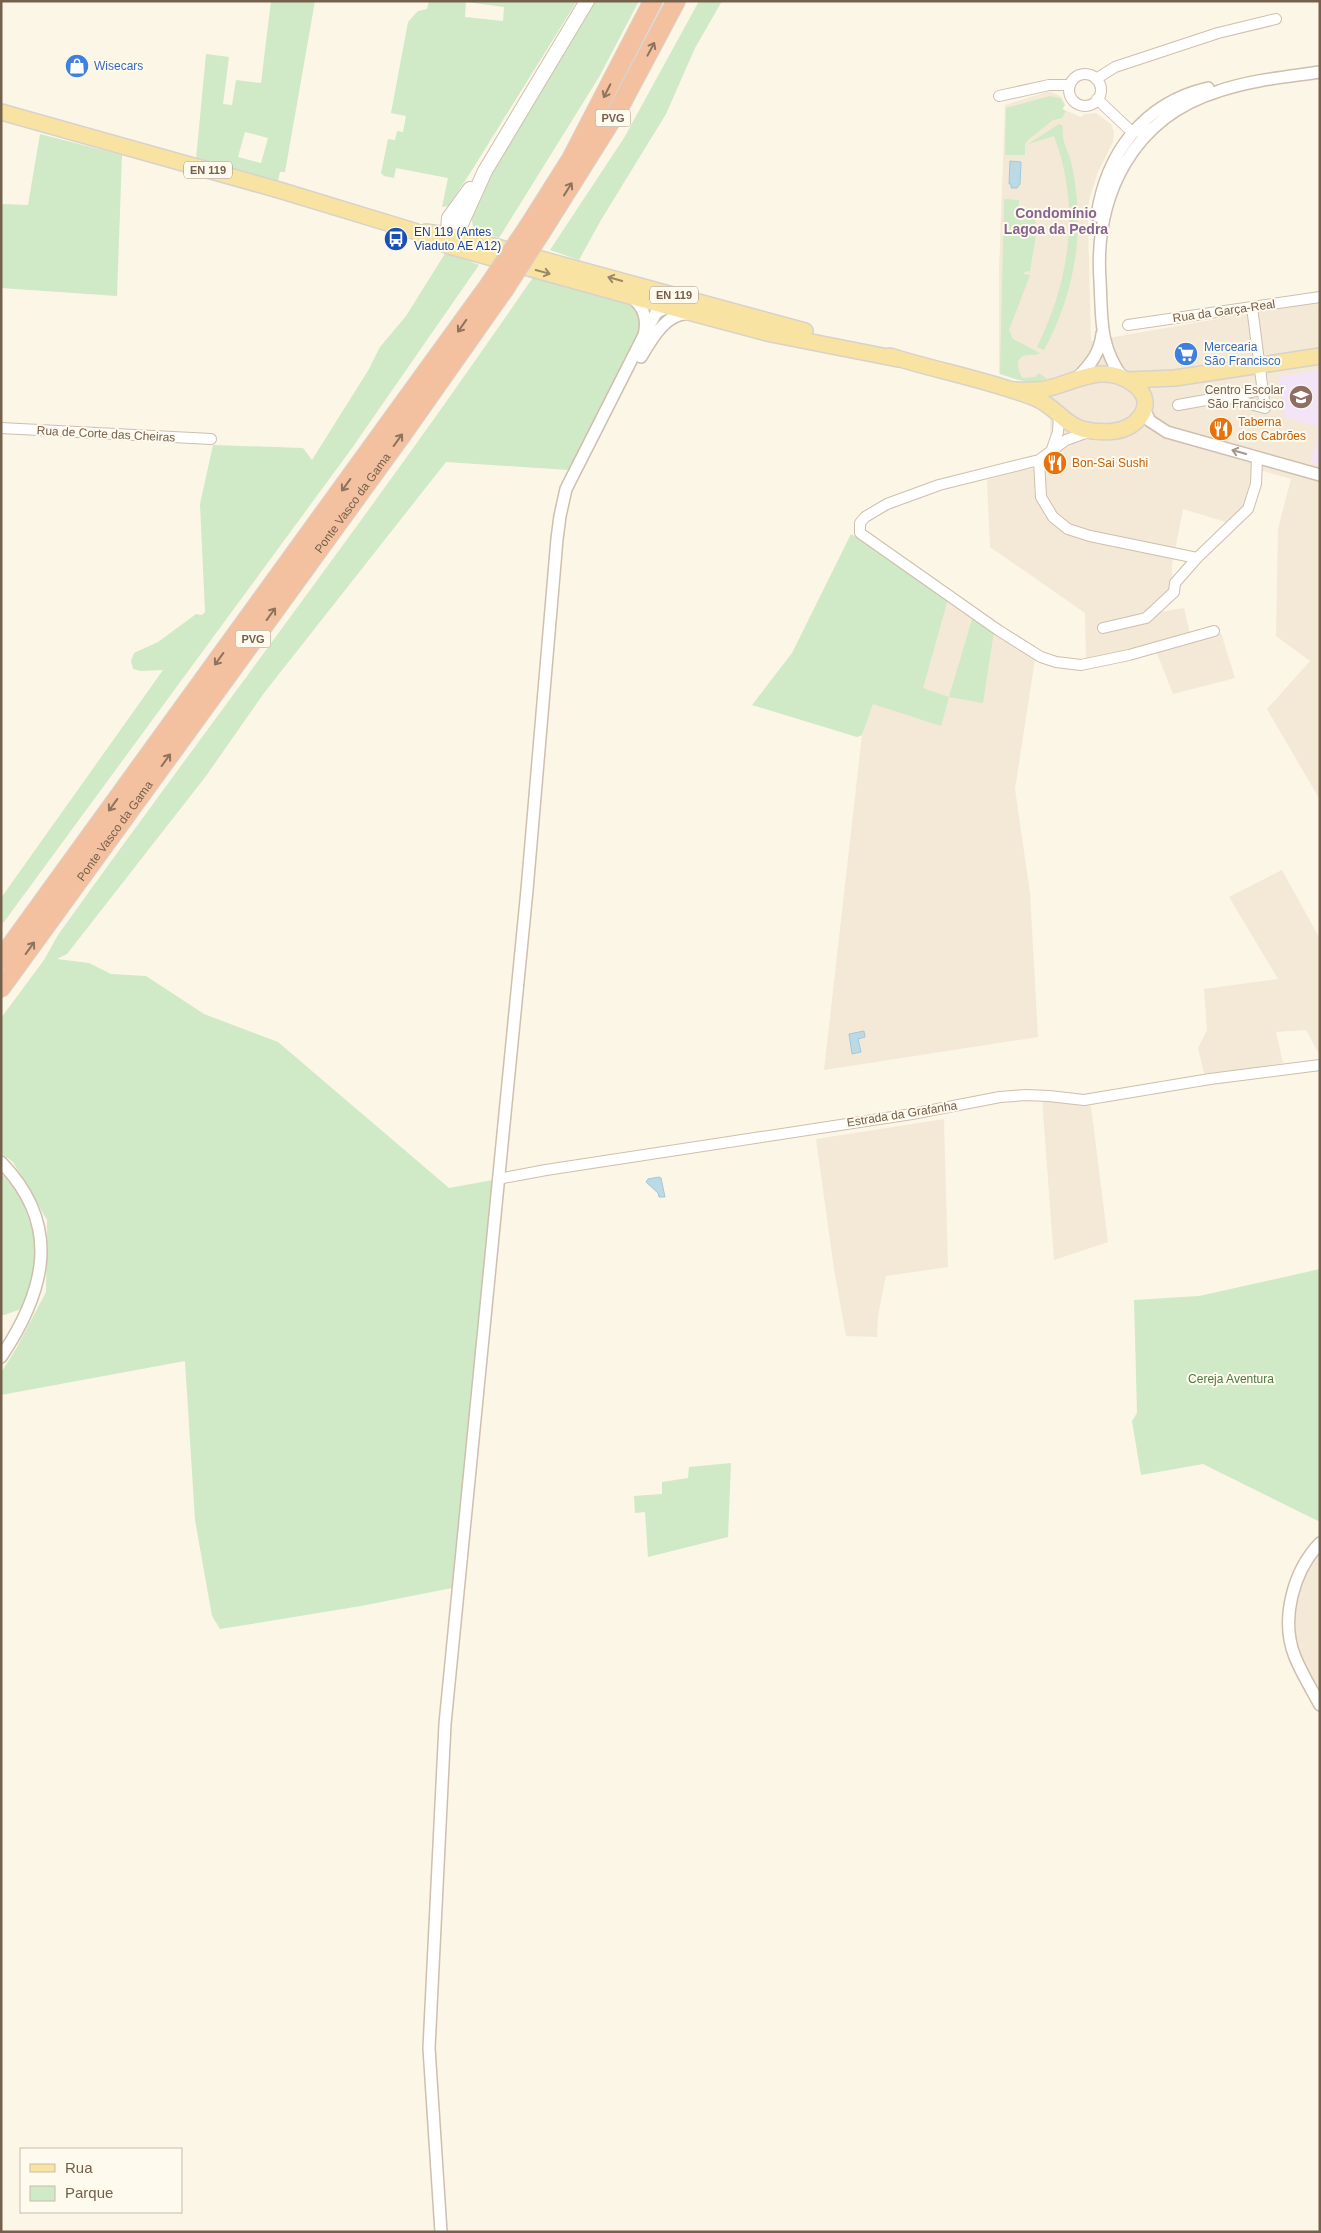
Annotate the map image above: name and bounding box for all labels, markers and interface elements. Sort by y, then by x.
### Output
one-way arrow [646,43,656,57]
shop icon: Wisecars [64,53,90,79]
place label: Wisecars [94,59,143,73]
one-way arrow [602,83,611,98]
road number: PVG [596,110,630,126]
road number: EN 119 [184,162,232,178]
one-way arrow [564,183,574,197]
district label: Condomínio Lagoa da Pedra [1004,205,1108,237]
place label: EN 119 (Antes Viaduto AE A12) [414,225,501,253]
bus stop icon: EN 119 (Antes Viaduto AE A12) [383,226,409,252]
one-way arrow [535,267,551,277]
one-way arrow [608,274,624,284]
road number: EN 119 [650,286,698,304]
street label: Rua da Garça-Real [1172,297,1276,325]
one-way arrow [457,318,467,332]
place label: Mercearia São Francisco [1204,340,1281,368]
supermarket icon: Mercearia São Francisco [1173,341,1199,367]
place label: Centro Escolar São Francisco [1205,383,1284,411]
school or university icon: Centro Escolar São Francisco [1288,384,1314,410]
place label: Taberna dos Cabrões [1238,415,1306,443]
restaurant icon: Taberna dos Cabrões [1208,416,1234,442]
street label: Rua de Corte das Cheiras [36,423,176,445]
one-way arrow [393,433,403,447]
one-way arrow [1231,447,1247,457]
street label: Ponte Vasco da Gama [312,450,394,556]
restaurant icon: Bon-Sai Sushi [1042,450,1068,476]
place label: Bon-Sai Sushi [1072,456,1148,470]
one-way arrow [341,478,351,492]
one-way arrow [266,607,276,621]
road number: PVG [236,630,270,648]
one-way arrow [214,652,224,666]
one-way arrow [161,753,171,767]
street label: Ponte Vasco da Gama [74,778,156,884]
one-way arrow [108,798,118,812]
one-way arrow [25,941,35,955]
street label: Estrada da Grafanha [846,1098,958,1130]
park label: Cereja Aventura [1188,1372,1274,1386]
legend [20,2148,182,2213]
text: Rua [65,2159,93,2176]
text: Parque [65,2184,113,2201]

